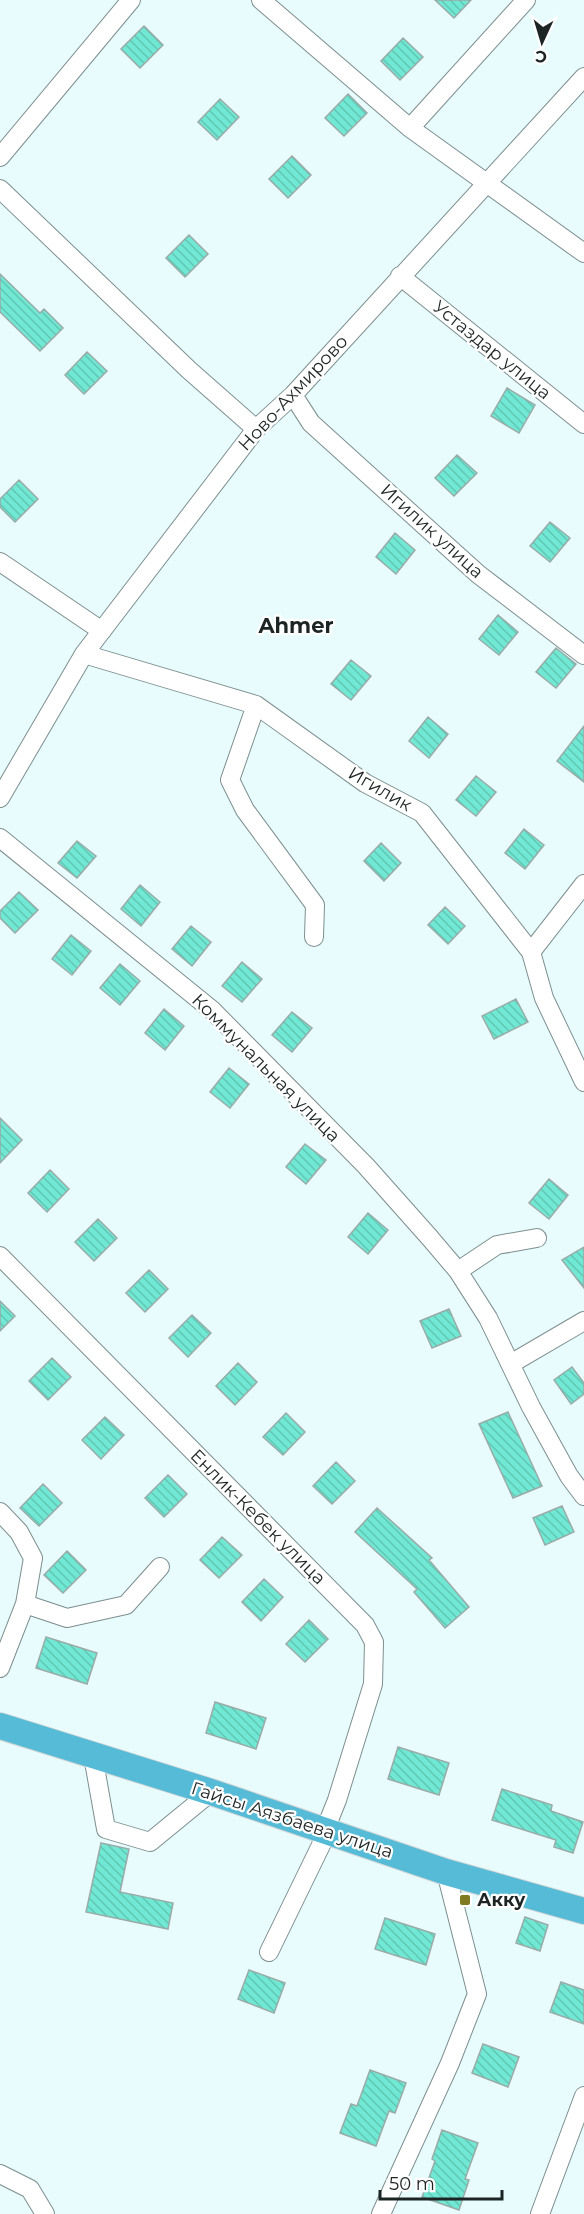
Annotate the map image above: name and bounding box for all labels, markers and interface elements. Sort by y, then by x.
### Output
north arrow [512,12,572,72]
text: С [534,47,547,66]
street label: Устаздар улица [429,296,555,404]
street label: Ново-Ахмирово [234,330,352,456]
street label: Игилик улица [376,479,488,583]
district label: Ahmer [257,613,334,638]
street label: Игилик [344,762,416,816]
street label: Коммунальная улица [187,989,345,1147]
street label: Енлик-Кебек улица [186,1445,330,1589]
street label: Гайсы Аязбаева улица [188,1777,396,1863]
place label: Акку [477,1889,526,1911]
marker: Акку [458,1893,472,1907]
scale bar [380,2163,502,2201]
text: 50 m [389,2173,435,2195]

